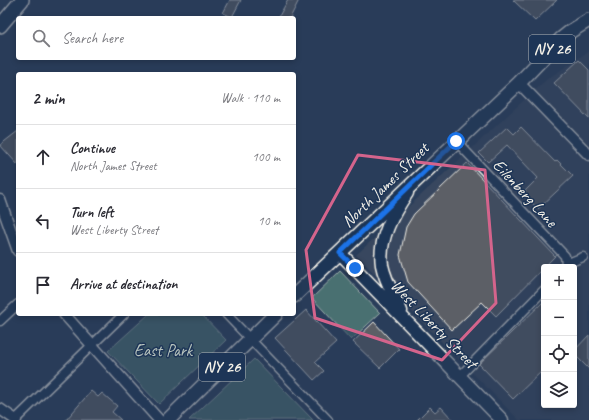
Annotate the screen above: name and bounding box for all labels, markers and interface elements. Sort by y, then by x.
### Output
search box [16,16,296,60]
icon: search [30,27,52,49]
text: Search here [62,29,123,48]
road number: NY 26 [529,35,575,63]
text: 2 min [32,88,65,109]
text: Walk · 110 m [221,90,280,106]
route start [447,132,465,150]
street label: North James Street [337,137,435,232]
text: Continue [70,139,115,158]
icon: ahead [32,146,54,168]
text: 100 m [252,149,280,165]
street label: Eilenberg Lane [488,155,563,232]
text: North James Street [70,158,156,174]
text: Turn left [70,203,113,222]
icon: left [32,210,54,232]
text: 10 m [258,213,280,229]
text: West Liberty Street [70,222,158,238]
route end [346,259,364,277]
map controls [541,264,577,408]
button: + [541,264,577,300]
icon: arrive [32,274,54,296]
text: Arrive at destination [70,275,177,294]
street label: West Liberty Street [386,275,483,375]
button: − [541,300,577,336]
button: locate [541,336,577,372]
park label: East Park [134,340,194,361]
road number: NY 26 [199,353,245,381]
button: layers [541,372,577,408]

